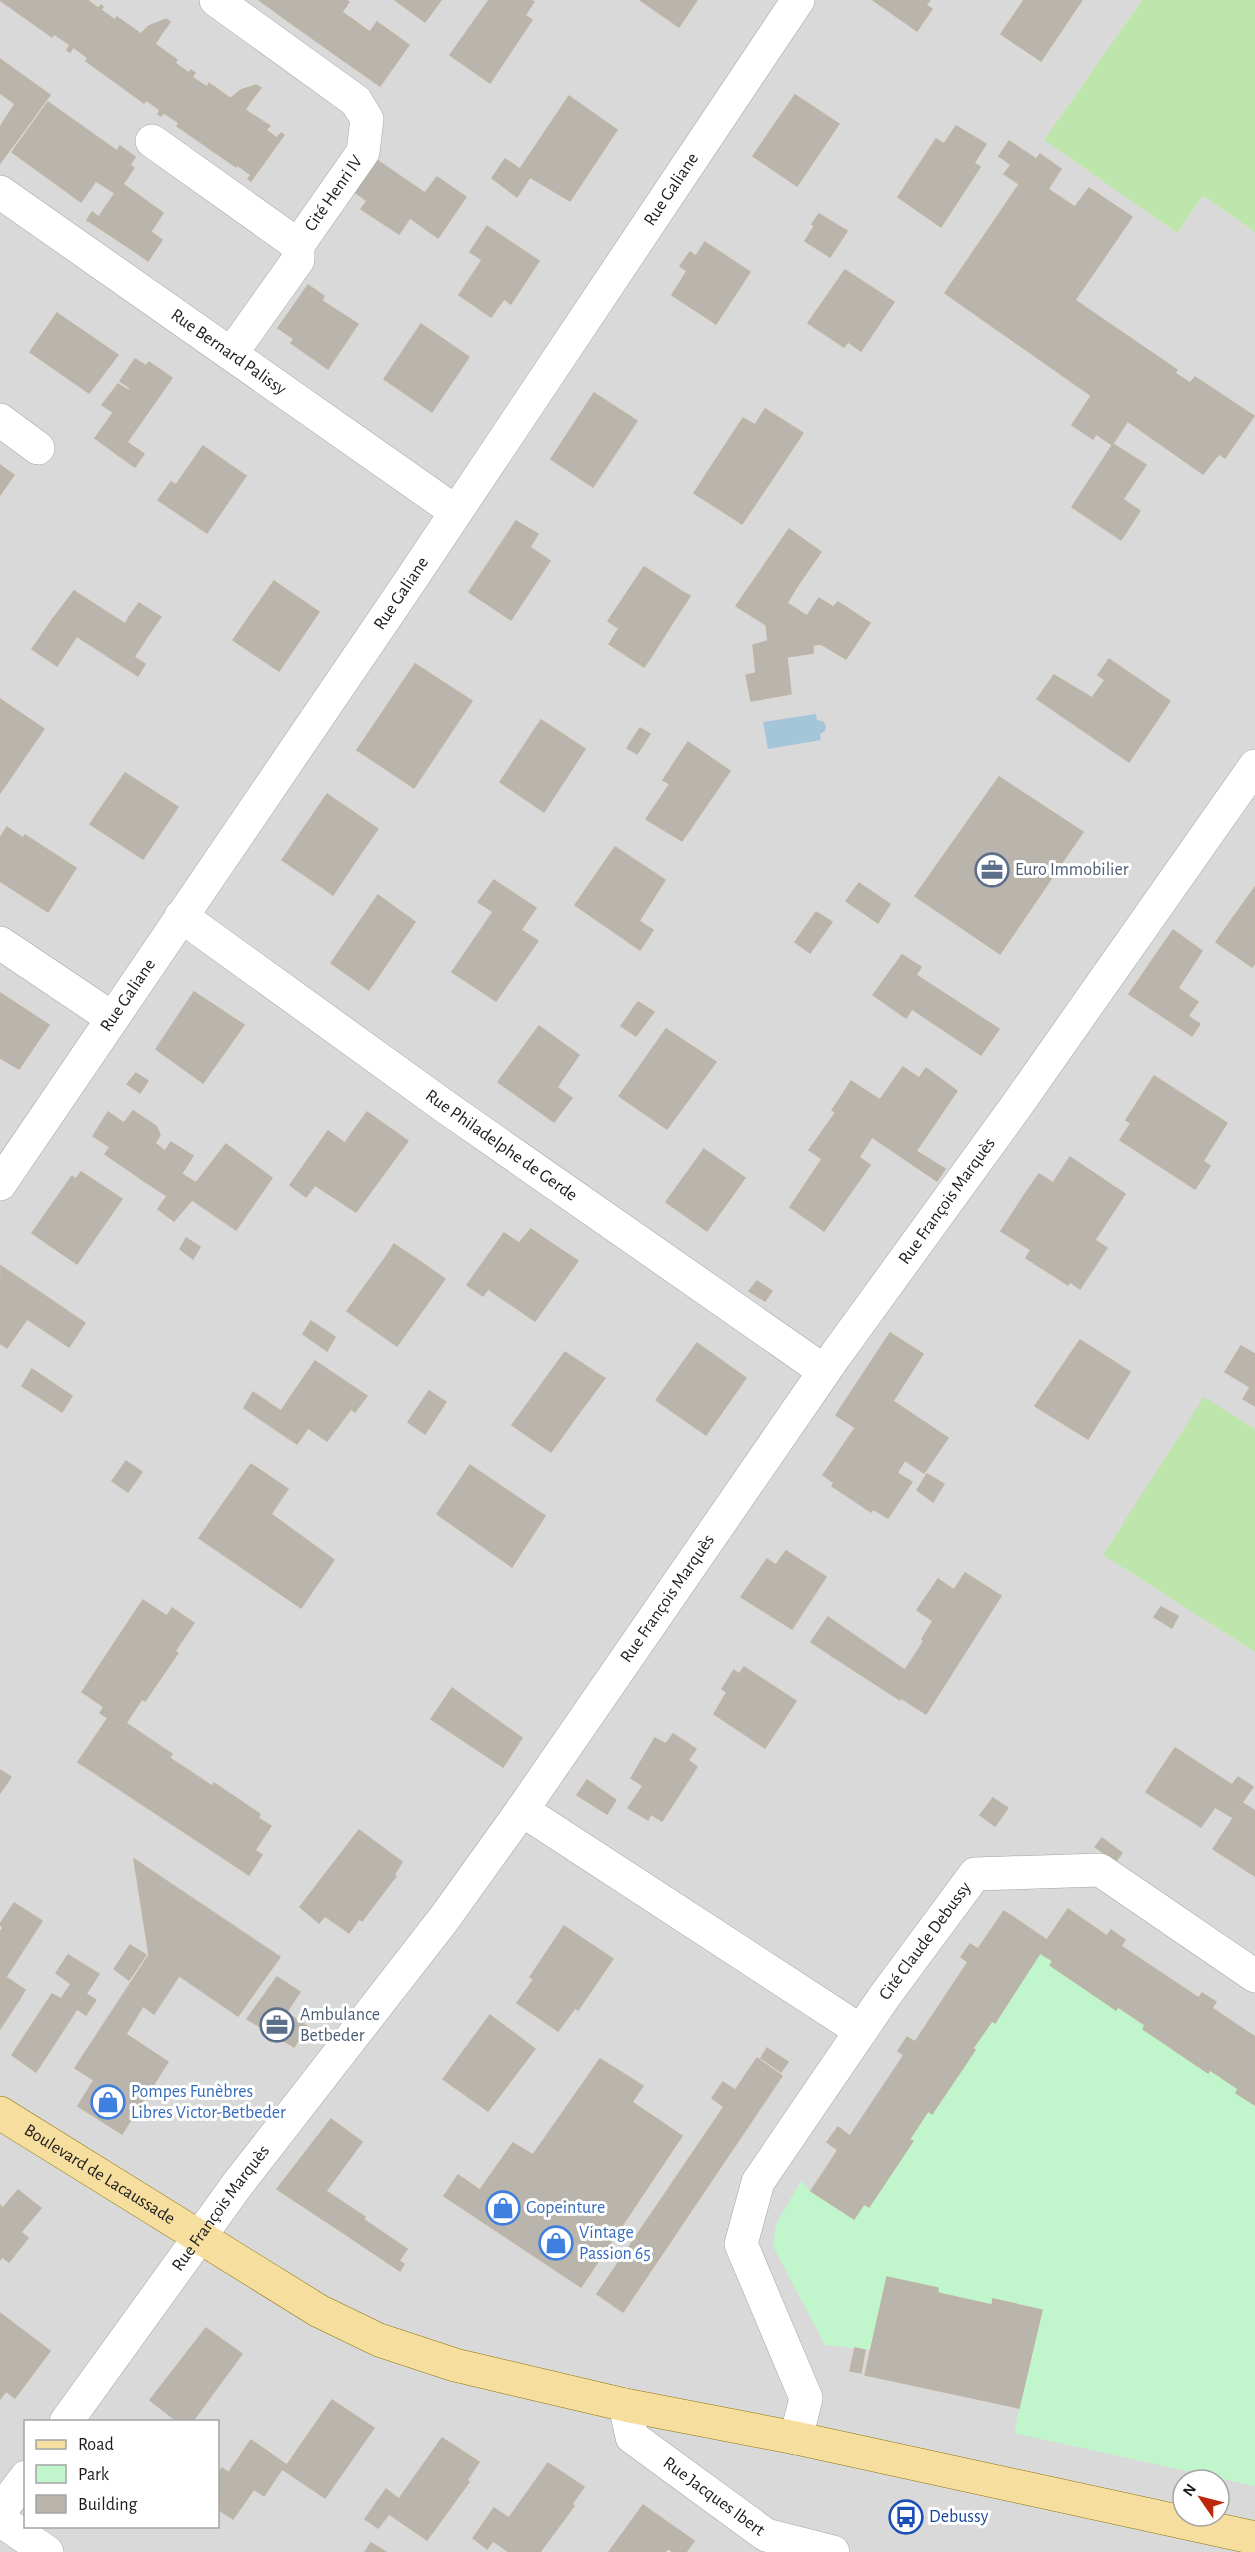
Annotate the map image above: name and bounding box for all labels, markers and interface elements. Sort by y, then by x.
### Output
street label: Rue Galiane [641,150,702,229]
street label: Cité Henri IV [301,152,367,235]
street label: Rue Bernard Palissy [167,306,290,399]
street label: Rue Galiane [371,554,432,633]
office icon: Euro Immobilier [974,852,1010,888]
place label: Euro Immobilier [1015,861,1129,879]
street label: Rue Galiane [97,956,159,1035]
street label: Rue Philadelphe de Gerde [422,1086,580,1205]
street label: Rue François Marquès [896,1135,999,1268]
street label: Rue François Marquès [617,1531,718,1666]
street label: Cité Claude Debussy [876,1878,975,2004]
place label: Ambulance Betbeder [300,2006,380,2045]
office icon: Ambulance Betbeder [259,2007,295,2043]
place label: Pompes Funèbres Libres Victor-Betbeder [131,2083,286,2122]
shop icon: Pompes Funèbres Libres Victor-Betbeder [90,2084,126,2120]
street label: Boulevard de Lacaussade [21,2121,178,2228]
street label: Rue François Marquès [169,2142,273,2275]
shop icon: Gopeinture [485,2190,521,2226]
place label: Gopeinture [526,2199,605,2217]
place label: Vintage Passion 65 [579,2224,651,2263]
shop icon: Vintage Passion 65 [538,2225,574,2261]
legend [24,2420,219,2528]
text: Road [78,2436,114,2454]
street label: Rue Jacques Ibert [660,2454,768,2540]
text: Park [78,2466,110,2484]
north arrow [1171,2468,1231,2528]
text: N [1180,2481,1199,2499]
text: Building [78,2496,138,2514]
bus stop icon: Debussy [888,2499,924,2535]
place label: Debussy [929,2508,989,2526]

